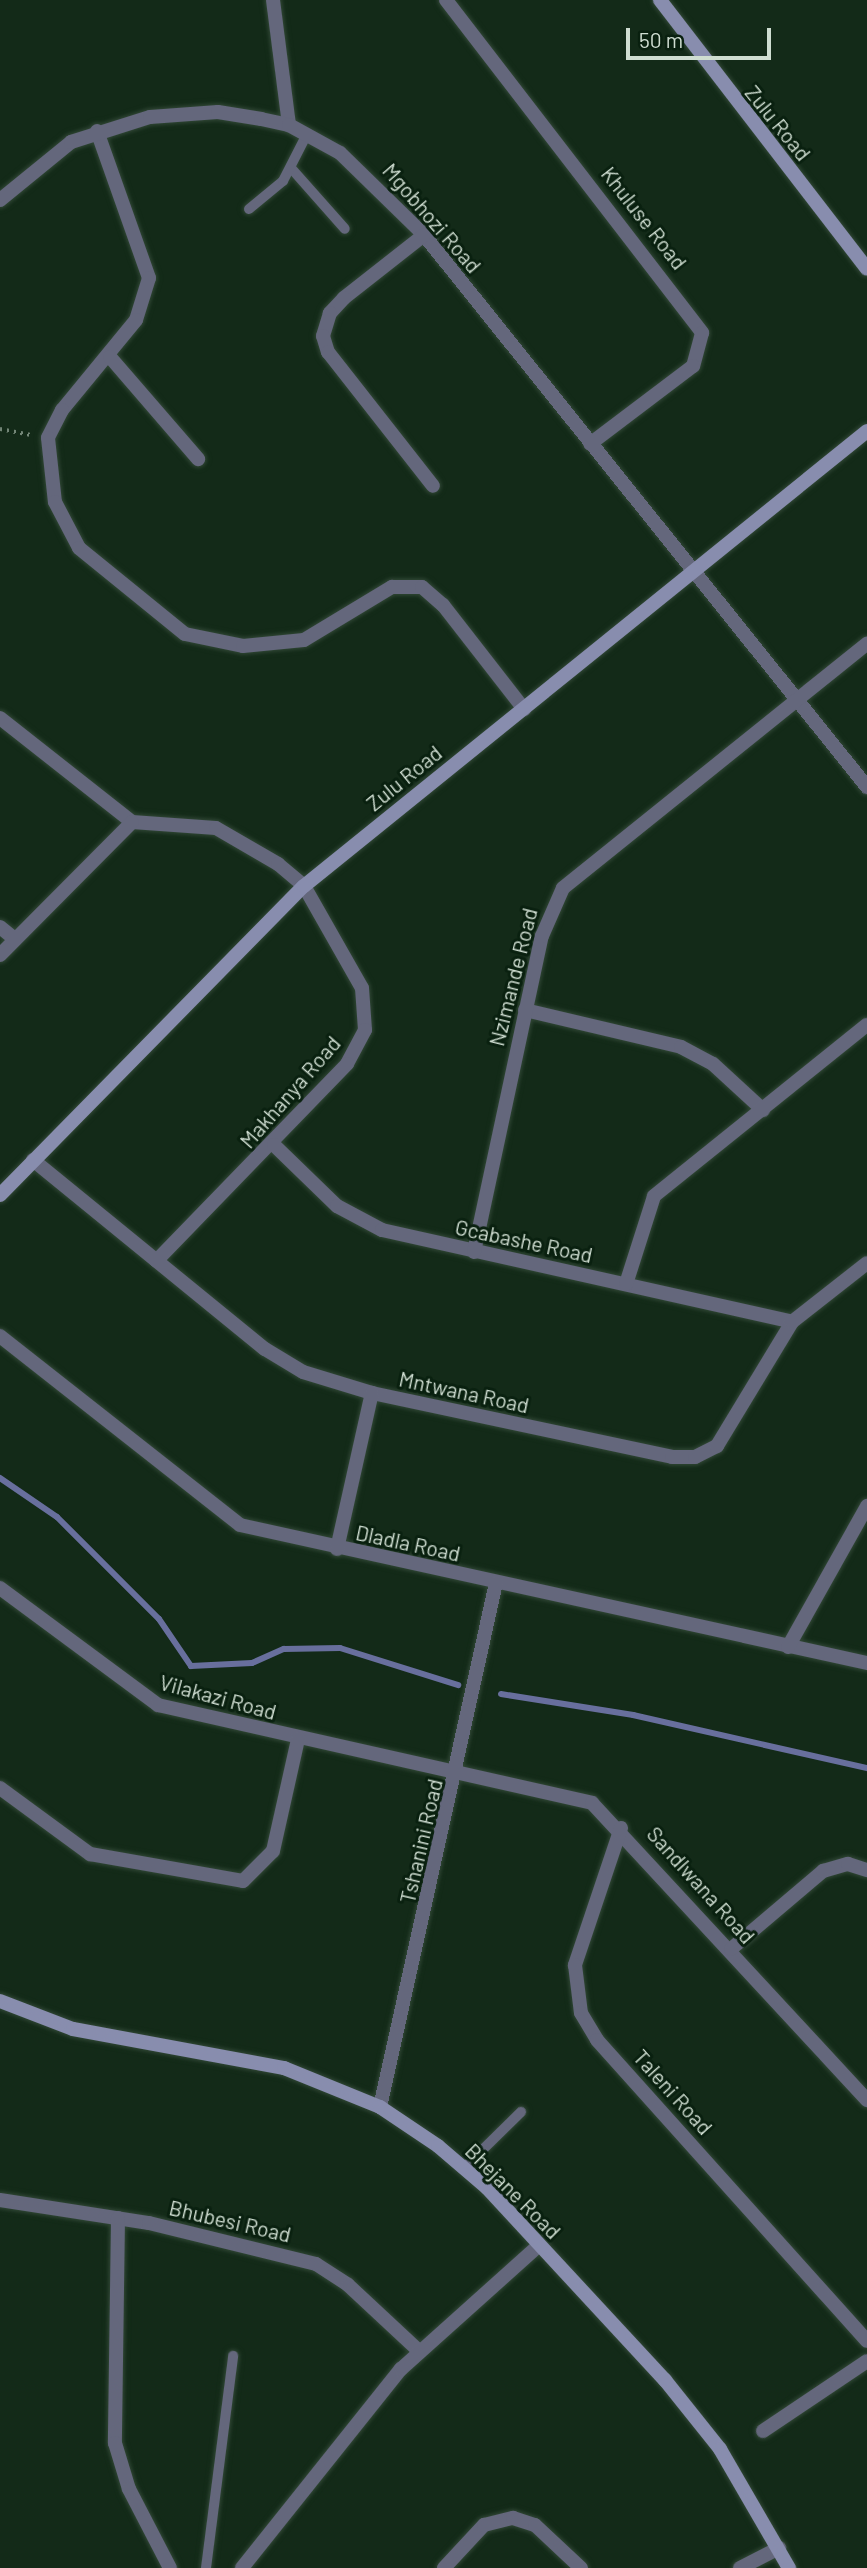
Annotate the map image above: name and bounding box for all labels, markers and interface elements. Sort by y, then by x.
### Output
scale bar [629,14,774,58]
text: 50 m [639,27,683,52]
street label: Zulu Road [740,80,816,166]
street label: Mgobhozi Road [378,158,486,278]
street label: Khuluse Road [596,162,692,274]
street label: Zulu Road [361,740,447,816]
street label: Nzimande Road [484,905,542,1049]
street label: Makhanya Road [234,1031,346,1153]
street label: Gcabashe Road [453,1214,595,1268]
street label: Mntwana Road [397,1366,531,1418]
street label: Dladla Road [353,1520,463,1566]
street label: Vilakazi Road [157,1669,279,1725]
street label: Tshanini Road [394,1776,448,1906]
street label: Sandlwana Road [642,1821,760,1949]
street label: Taleni Road [628,2044,718,2140]
street label: Bhejane Road [460,2138,566,2244]
street label: Bhubesi Road [167,2195,293,2247]

